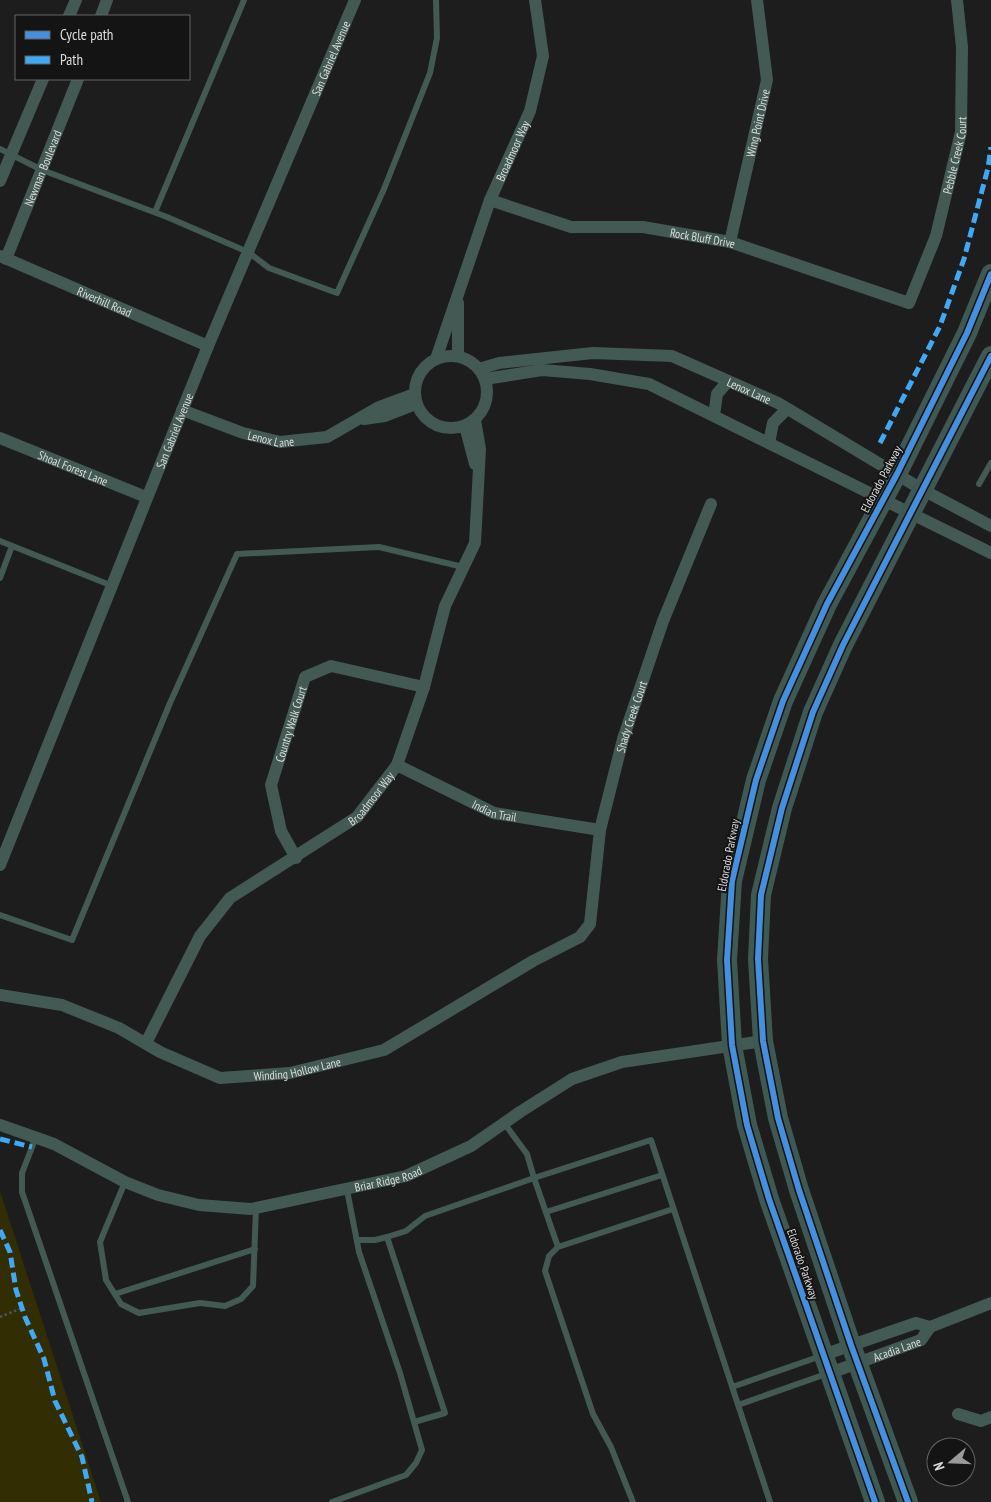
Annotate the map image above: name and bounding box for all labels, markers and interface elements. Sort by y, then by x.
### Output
legend [15,15,190,80]
street label: San Gabriel Avenue [308,18,353,98]
text: Cycle path [60,25,113,44]
text: Path [60,50,83,69]
street label: Wing Point Drive [742,87,772,159]
street label: Pebble Creek Court [939,116,969,195]
street label: Broadmoor Way [492,118,533,183]
street label: Newman Boulevard [20,128,64,208]
street label: Rock Bluff Drive [669,224,737,251]
street label: Riverhill Road [75,283,134,320]
street label: Lenox Lane [725,374,774,407]
street label: San Gabriel Avenue [152,391,196,471]
street label: Lenox Lane [247,427,295,450]
street label: Eldorado Parkway [857,443,905,515]
street label: Shoal Forest Lane [36,447,110,488]
street label: Shady Creek Court [612,678,650,754]
street label: Country Walk Court [271,683,309,764]
street label: Broadmoor Way [345,768,397,828]
street label: Indian Trail [470,796,518,824]
street label: Eldorado Parkway [714,817,742,893]
street label: Winding Hollow Lane [253,1053,342,1083]
street label: Briar Ridge Road [353,1162,424,1194]
street label: Eldorado Parkway [784,1227,822,1302]
street label: Acadia Lane [871,1333,923,1364]
north arrow [926,1437,976,1487]
text: N [929,1460,948,1473]

